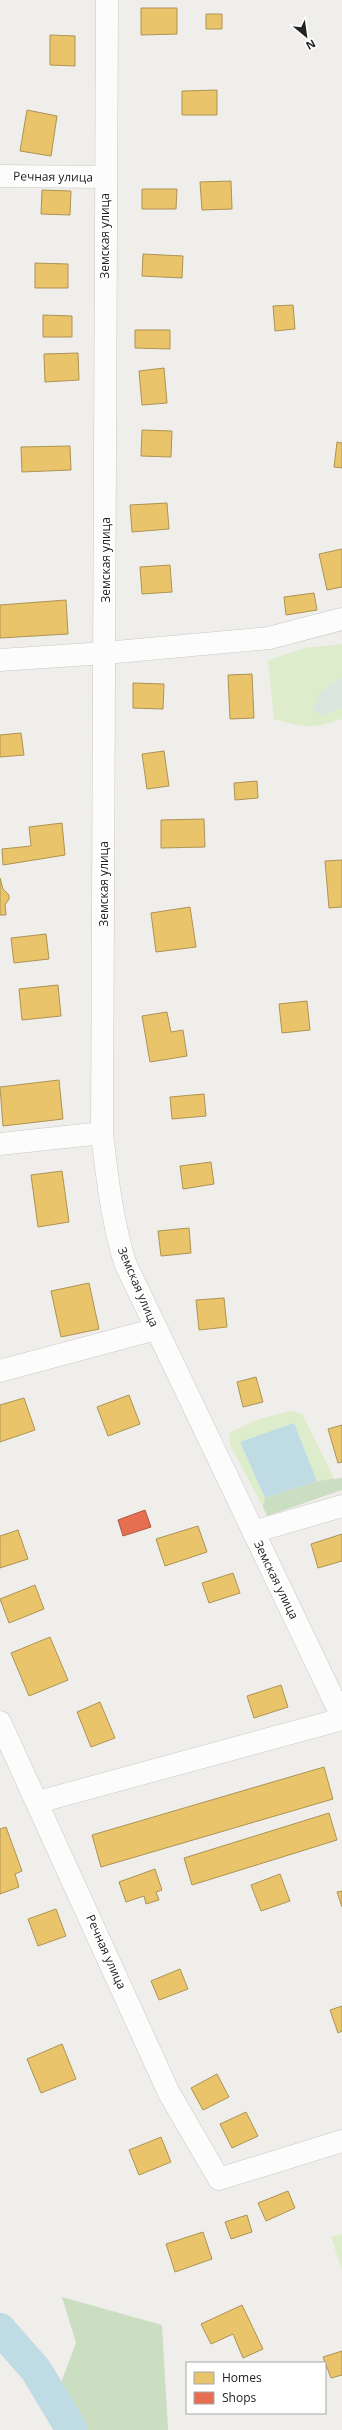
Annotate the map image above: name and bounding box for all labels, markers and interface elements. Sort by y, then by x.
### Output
north arrow [286,16,326,56]
text: N [304,36,319,54]
street label: Речная улица [13,167,93,186]
street label: Земская улица [96,193,113,279]
street label: Земская улица [97,517,114,603]
street label: Земская улица [95,841,112,927]
street label: Земская улица [114,1244,163,1330]
street label: Земская улица [250,1538,303,1622]
street label: Речная улица [82,1912,130,1992]
legend [186,2362,326,2414]
text: Homes [222,2369,262,2386]
text: Shops [222,2389,257,2406]

